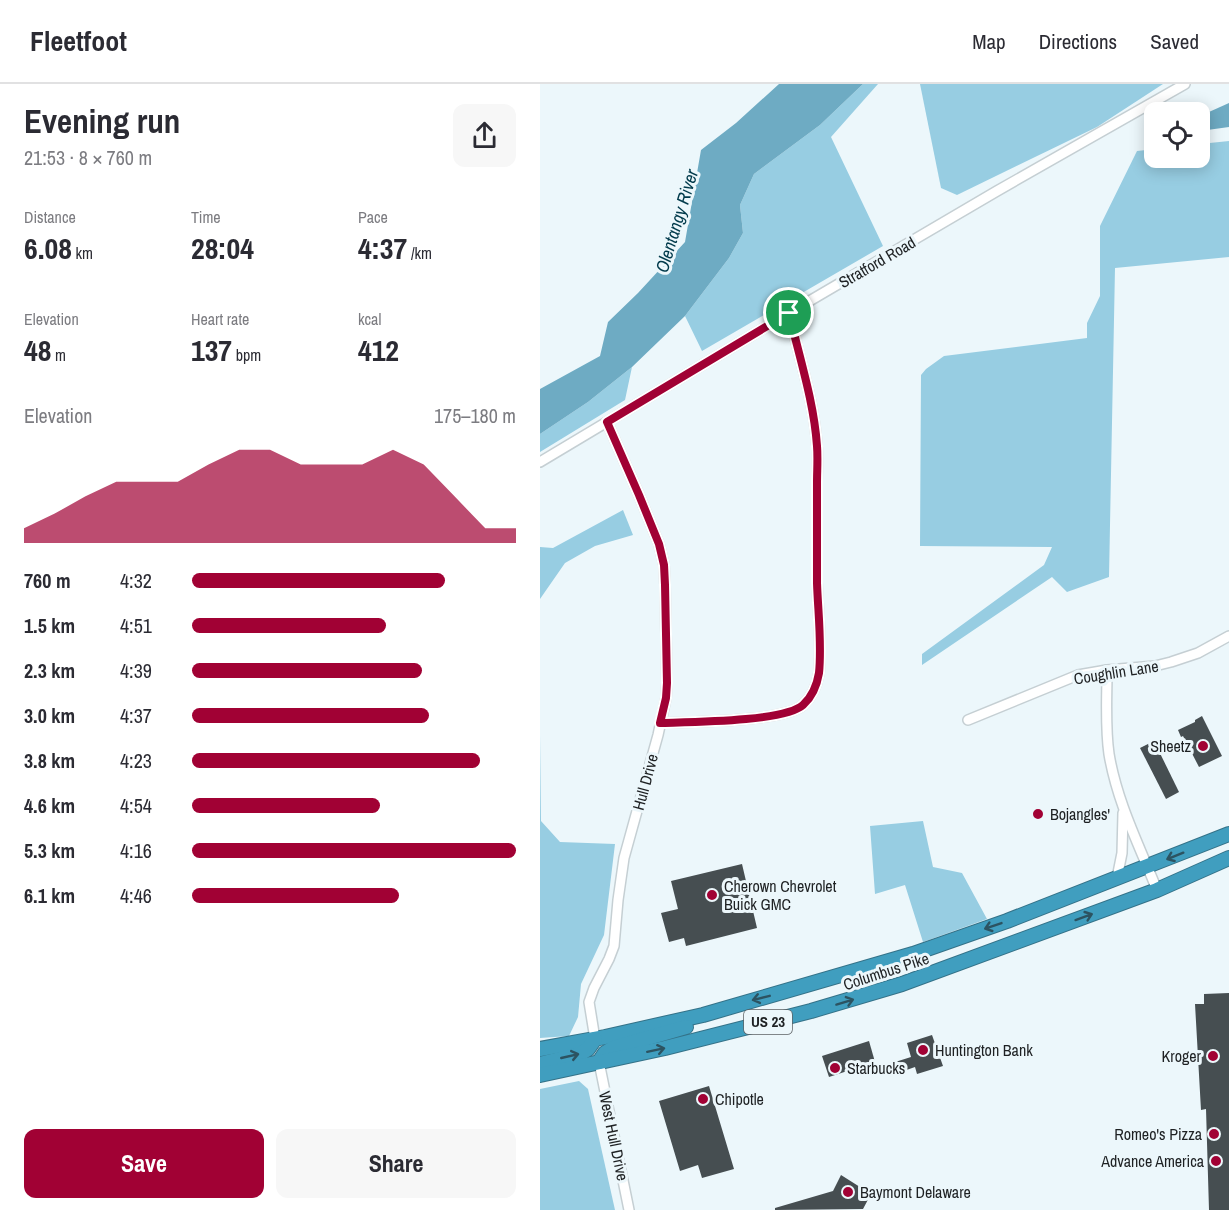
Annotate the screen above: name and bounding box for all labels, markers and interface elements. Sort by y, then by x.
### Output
text: Fleetfoot [30,22,127,60]
text: Map [972,27,1006,56]
text: Directions [1039,27,1117,56]
text: Saved [1150,27,1199,56]
text: Evening run [24,99,180,143]
map controls [1144,102,1210,168]
button: locate [1144,102,1210,168]
button: share [453,104,516,167]
text: 21:53 · 8 × 760 m [24,144,152,171]
water label: Olentangy River [649,165,704,276]
text: Distance [24,206,76,228]
text: Time [191,206,221,228]
text: Pace [358,206,388,228]
text: 6.08 [24,228,72,268]
text: 28:04 [191,228,254,268]
text: 4:37 [358,228,407,268]
street label: Stratford Road [835,231,919,293]
text: km [72,242,93,264]
text: /km [407,242,432,264]
pin [763,287,814,338]
icon: arrive [772,296,805,329]
text: Elevation [24,308,79,330]
text: Heart rate [191,308,249,330]
text: kcal [358,308,381,330]
text: 48 [24,330,51,370]
text: 137 [191,330,232,370]
text: 412 [358,330,399,370]
text: m [51,344,66,366]
text: bpm [232,344,261,366]
text: Elevation [24,402,92,429]
text: 175–180 m [434,402,516,429]
text: 760 m [24,567,71,594]
text: 4:32 [120,567,152,594]
text: 1.5 km [24,612,75,639]
text: 4:51 [120,612,152,639]
street label: Coughlin Lane [1072,654,1160,690]
text: 2.3 km [24,657,75,684]
text: 4:39 [120,657,152,684]
text: 3.0 km [24,702,75,729]
text: 4:37 [120,702,152,729]
place label: Sheetz [1150,735,1191,757]
marker: Sheetz [1196,739,1210,753]
text: 3.8 km [24,747,75,774]
text: 4:23 [120,747,152,774]
street label: Hull Drive [627,751,663,813]
text: 4.6 km [24,792,75,819]
text: 4:54 [120,792,152,819]
place label: Bojangles' [1050,803,1110,825]
marker: Bojangles' [1031,807,1045,821]
text: 5.3 km [24,837,75,864]
text: 4:16 [120,837,152,864]
one-way arrow [1166,851,1184,862]
place label: Cherown Chevrolet Buick GMC [724,875,837,915]
text: 6.1 km [24,882,75,909]
text: 4:46 [120,882,152,909]
marker: Cherown Chevrolet Buick GMC [705,888,719,902]
one-way arrow [1074,911,1093,922]
one-way arrow [984,921,1003,932]
street label: Columbus Pike [840,947,932,995]
one-way arrow [752,992,771,1004]
one-way arrow [835,995,854,1006]
road number: US 23 [744,1010,792,1034]
place label: Huntington Bank [935,1039,1033,1061]
marker: Huntington Bank [916,1043,930,1057]
one-way arrow [645,1044,665,1055]
place label: Kroger [1162,1045,1202,1067]
marker: Kroger [1206,1049,1220,1063]
one-way arrow [560,1050,579,1061]
place label: Starbucks [847,1057,905,1079]
marker: Starbucks [828,1061,842,1075]
place label: Chipotle [715,1088,764,1110]
street label: West Hull Drive [594,1089,634,1183]
marker: Chipotle [696,1092,710,1106]
place label: Romeo's Pizza [1114,1123,1203,1145]
marker: Romeo's Pizza [1207,1127,1221,1141]
button: Save [24,1129,264,1198]
button: Share [276,1129,516,1198]
place label: Advance America [1100,1150,1205,1172]
marker: Advance America [1209,1154,1223,1168]
place label: Baymont Delaware [860,1181,971,1203]
marker: Baymont Delaware [841,1185,855,1199]

